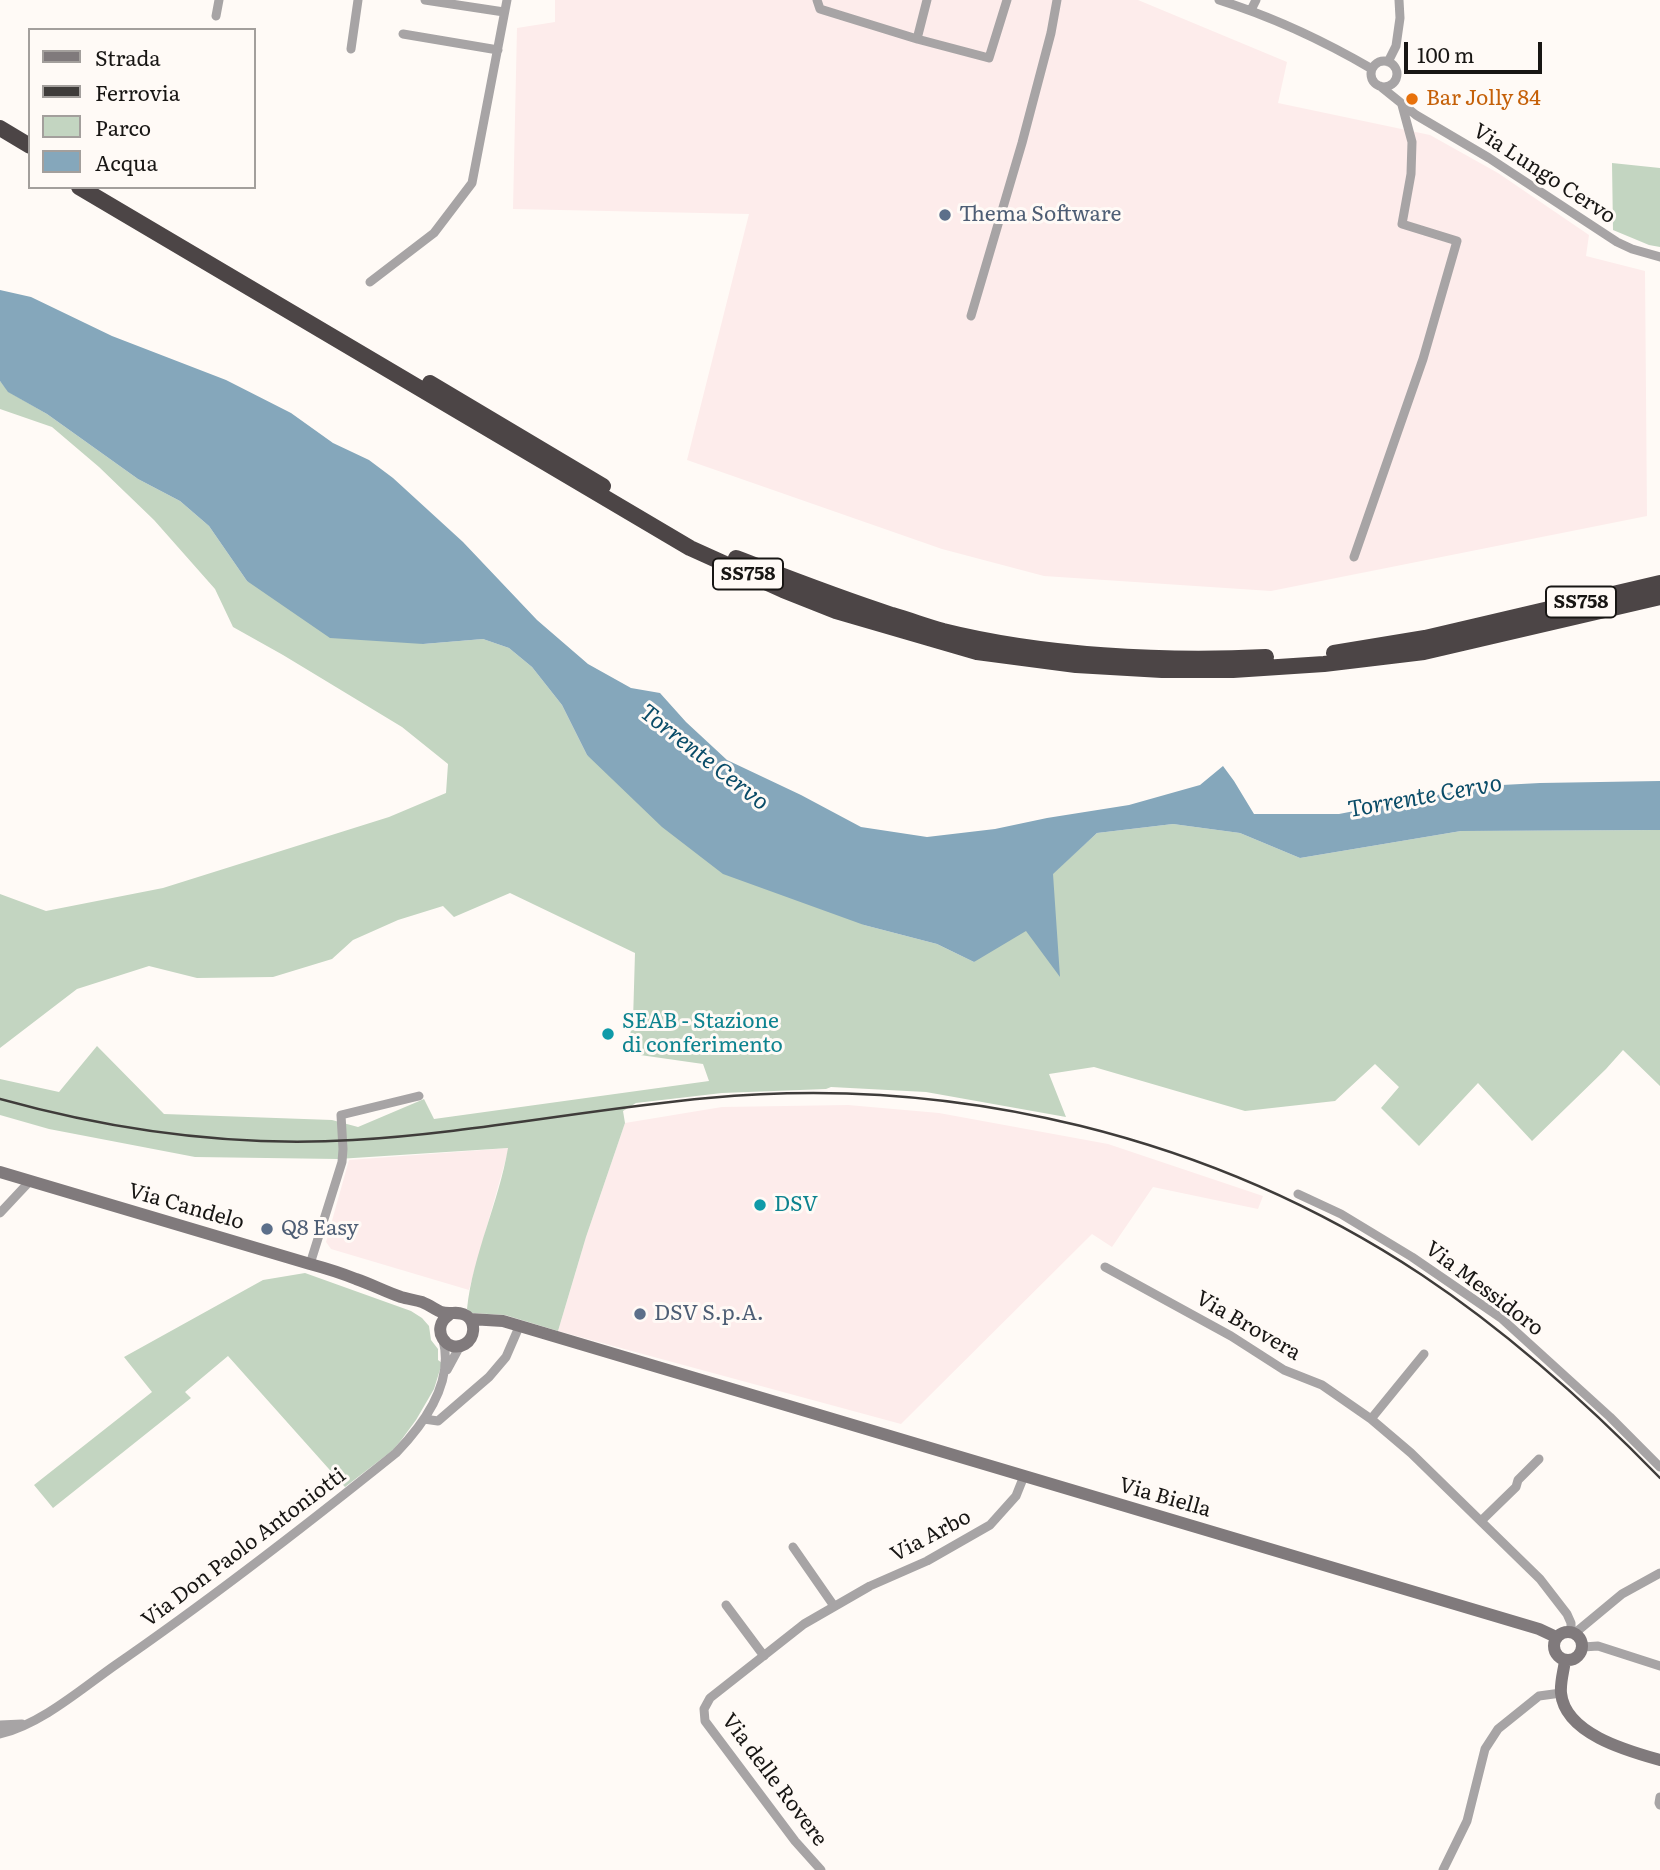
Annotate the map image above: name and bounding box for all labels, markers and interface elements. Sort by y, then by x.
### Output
legend [28,28,256,189]
scale bar [1408,28,1546,72]
text: 100 m [1417,38,1474,69]
text: Strada [95,41,161,72]
text: Ferrovia [95,76,180,107]
place label: Bar Jolly 84 [1426,86,1541,112]
marker: Bar Jolly 84 [1404,91,1420,107]
text: Parco [95,111,151,142]
street label: Via Lungo Cervo [1468,118,1620,230]
text: Acqua [95,146,158,177]
place label: Thema Software [959,202,1121,228]
marker: Thema Software [937,207,953,223]
road number: SS758 [713,558,783,590]
road number: SS758 [1546,586,1616,618]
water label: Torrente Cervo [634,699,774,817]
water label: Torrente Cervo [1346,770,1504,824]
place label: SEAB - Stazione di conferimento [622,1009,783,1059]
marker: SEAB - Stazione di conferimento [600,1026,616,1042]
street label: Via Candelo [125,1178,247,1236]
place label: DSV [774,1192,818,1218]
marker: DSV [752,1197,768,1213]
place label: Q8 Easy [281,1216,359,1242]
marker: Q8 Easy [259,1221,275,1237]
street label: Via Messidoro [1420,1236,1548,1342]
street label: Via Brovera [1191,1286,1305,1366]
place label: DSV S.p.A. [654,1301,764,1327]
marker: DSV S.p.A. [632,1306,648,1322]
street label: Via Don Paolo Antoniotti [137,1463,351,1633]
street label: Via Biella [1116,1473,1214,1523]
street label: Via Arbo [887,1504,975,1568]
street label: Via delle Rovere [716,1709,832,1851]

